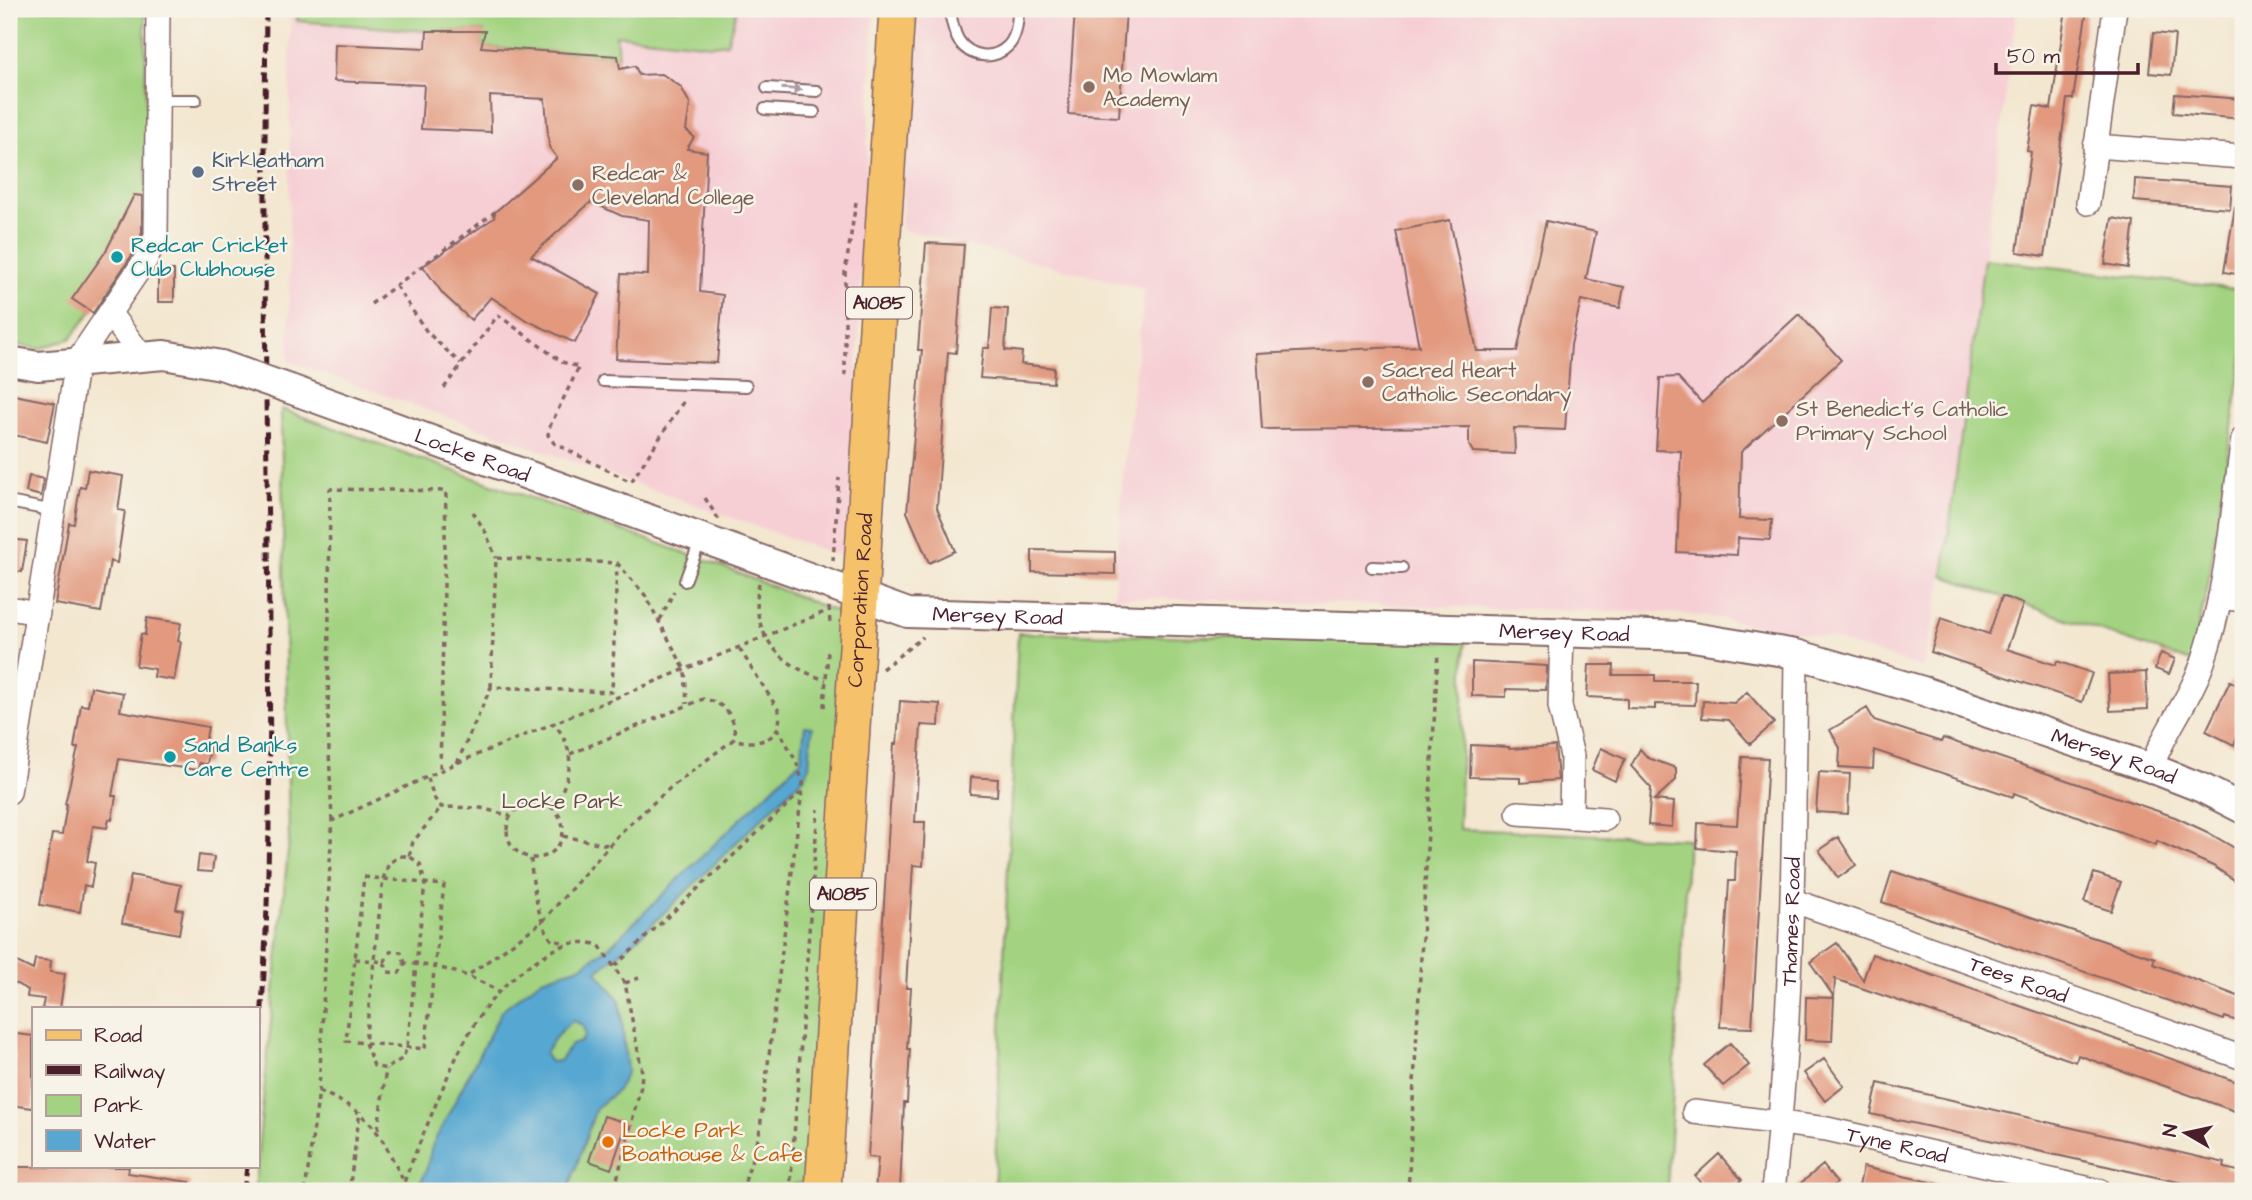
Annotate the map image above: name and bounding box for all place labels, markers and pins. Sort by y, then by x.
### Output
place label: Mo Mowlam Academy [1103,61,1218,116]
marker: Mo Mowlam Academy [1081,79,1097,95]
place label: Kirkleatham Street [212,146,324,199]
place label: Redcar & Cleveland College [592,159,754,214]
marker: Kirkleatham Street [190,164,206,180]
marker: Redcar & Cleveland College [570,177,586,193]
place label: Redcar Cricket Club Clubhouse [131,231,288,284]
marker: Redcar Cricket Club Clubhouse [109,249,125,265]
place label: Sacred Heart Catholic Secondary [1382,356,1572,411]
marker: Sacred Heart Catholic Secondary [1360,374,1376,390]
place label: St Benedict's Catholic Primary School [1796,395,2009,450]
marker: St Benedict's Catholic Primary School [1774,413,1790,429]
place label: Sand Banks Care Centre [184,731,309,784]
marker: Sand Banks Care Centre [162,749,178,765]
place label: Locke Park Boathouse & Cafe [622,1116,803,1169]
marker: Locke Park Boathouse & Cafe [600,1134,616,1150]

